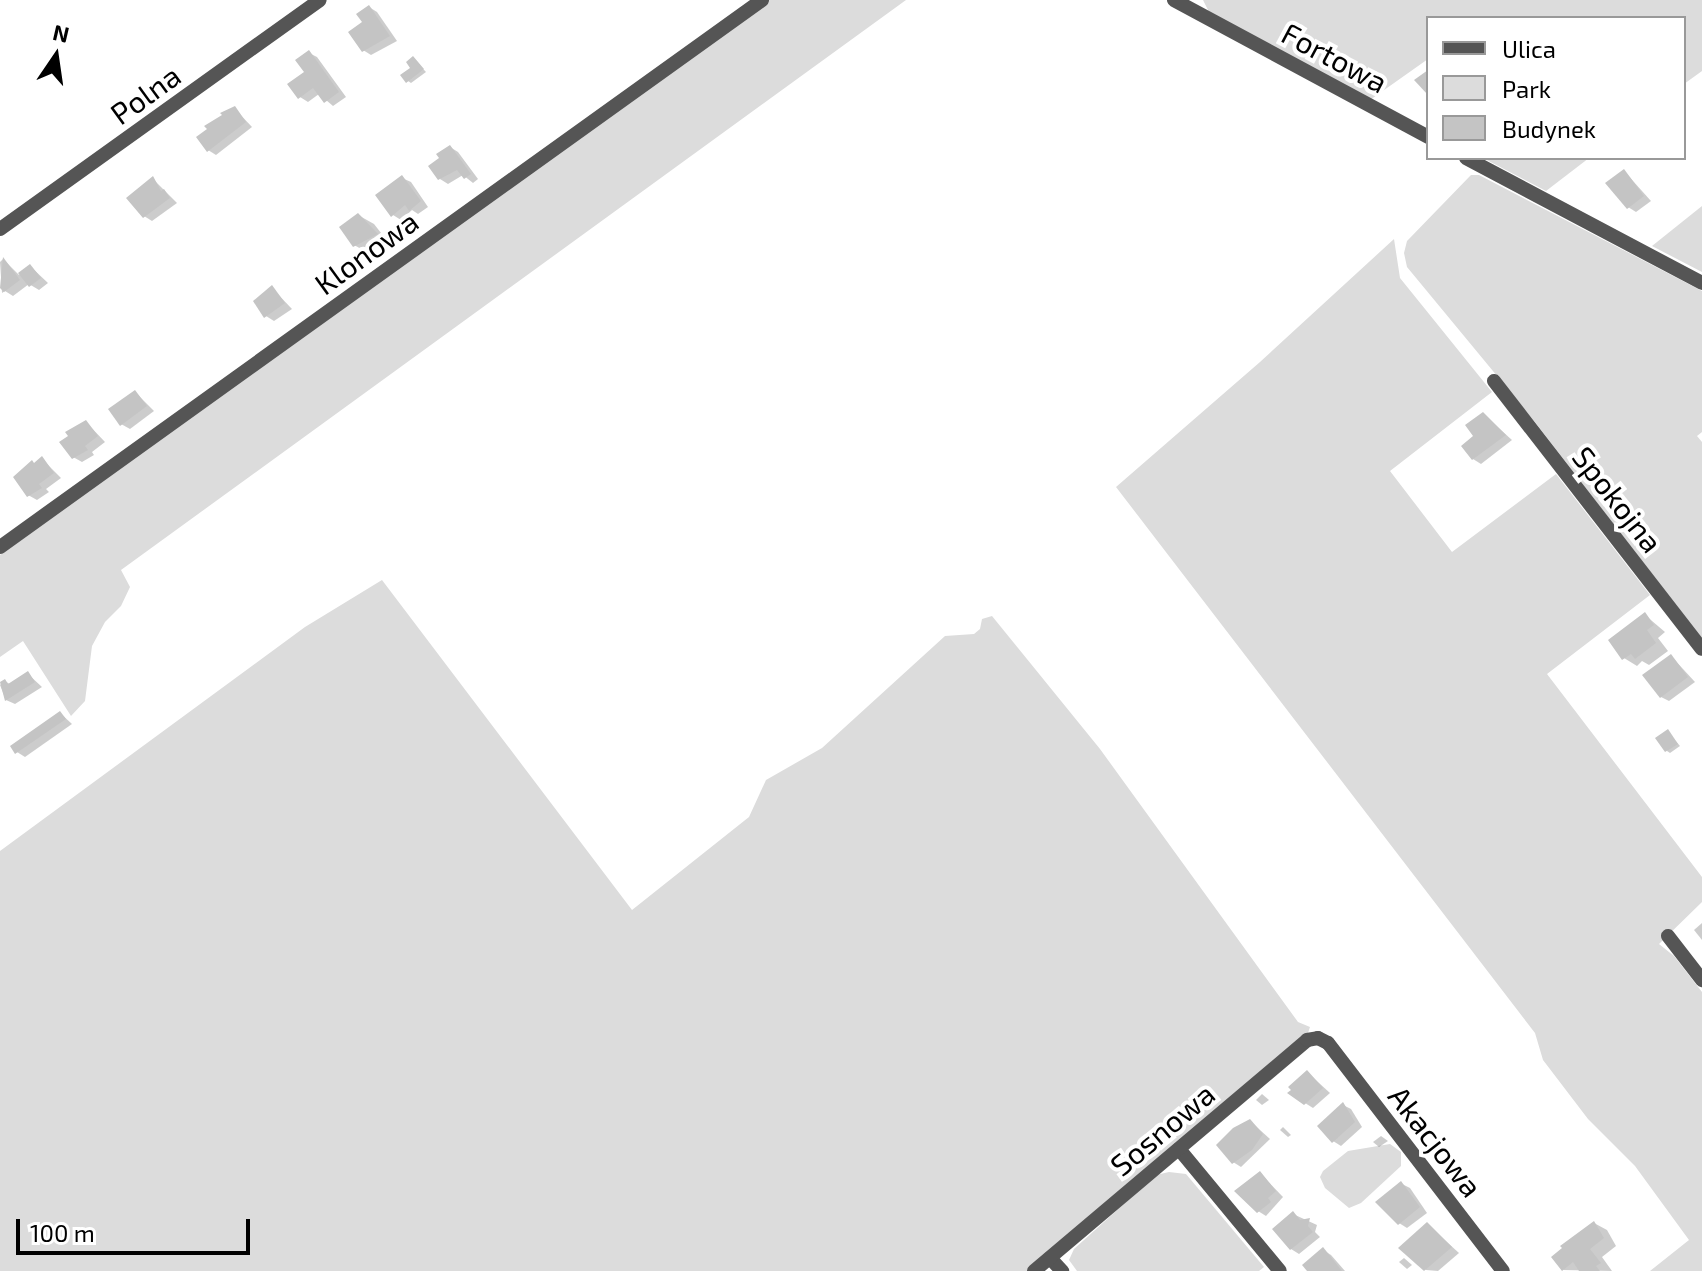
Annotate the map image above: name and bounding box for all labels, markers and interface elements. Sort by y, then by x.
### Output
street label: Fortowa [1276,14,1394,100]
north arrow [16,16,96,96]
legend [1426,16,1686,160]
text: N [51,18,72,47]
text: Ulica [1502,34,1556,63]
street label: Polna [103,57,187,131]
text: Park [1502,74,1551,103]
text: Budynek [1502,114,1596,143]
street label: Klonowa [307,202,425,302]
street label: Spokojna [1565,439,1671,559]
street label: Sosnowa [1103,1075,1221,1183]
street label: Akacjowa [1382,1078,1490,1204]
scale bar [20,1203,254,1253]
text: 100 m [30,1218,95,1247]

